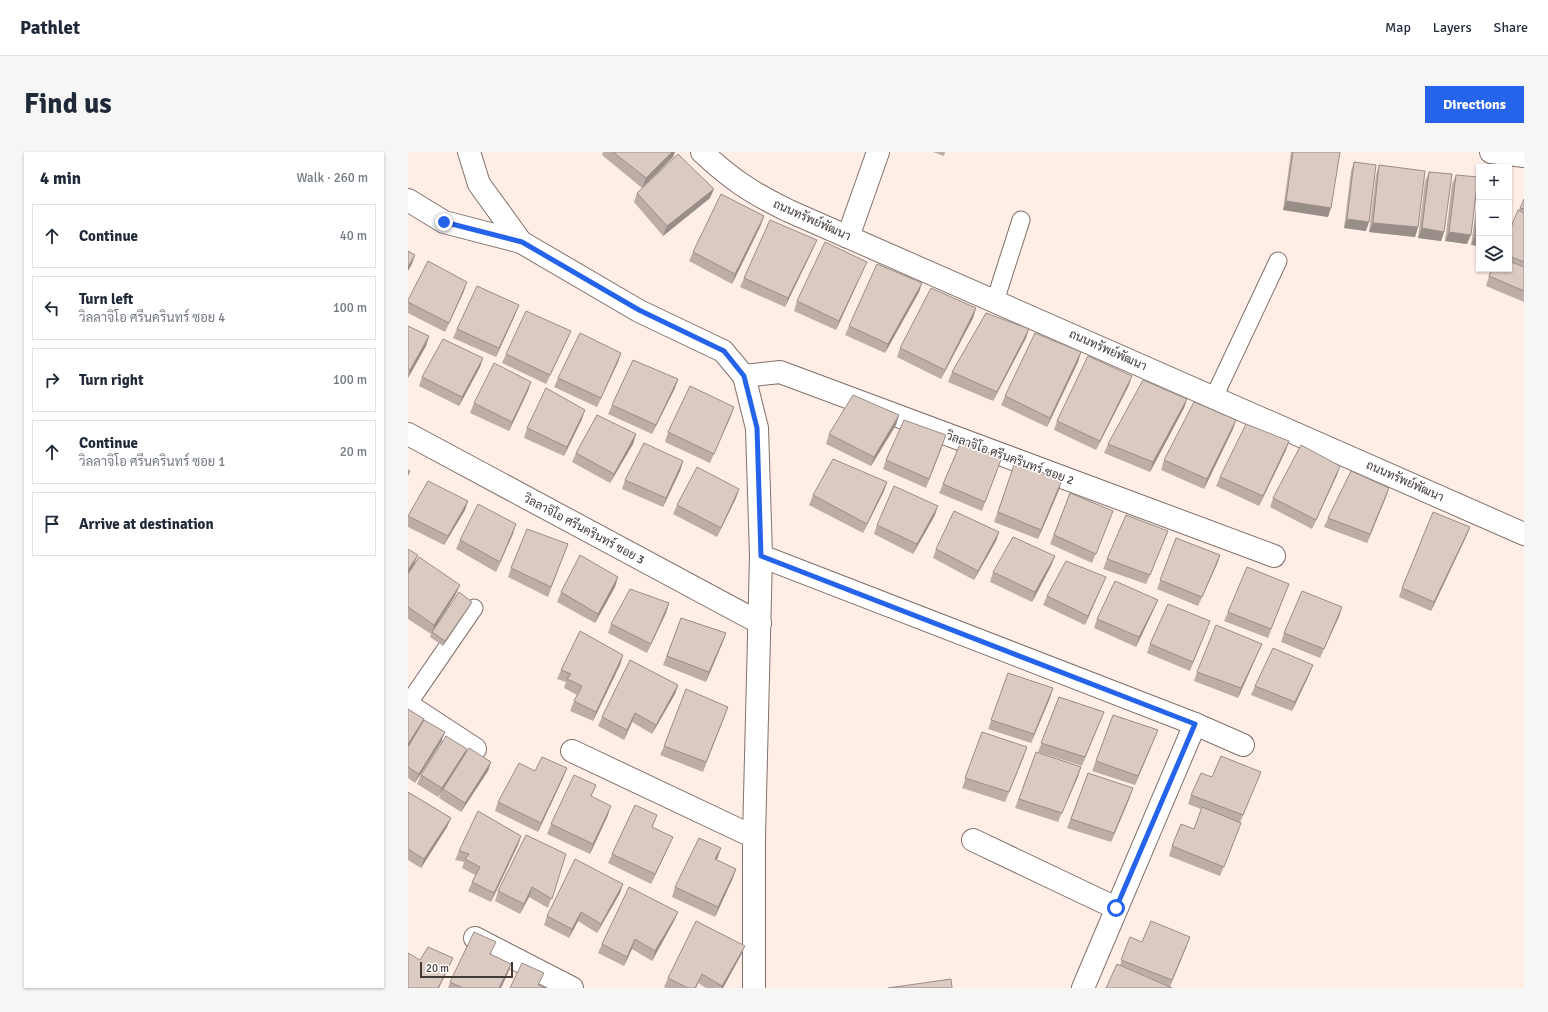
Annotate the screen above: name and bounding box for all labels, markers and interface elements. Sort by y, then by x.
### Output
text: Pathlet [20,16,80,40]
text: Map [1385,19,1411,36]
text: Layers [1433,19,1472,36]
text: Share [1494,19,1528,36]
button: Directions [1425,86,1524,123]
text: Find us [24,87,112,121]
map controls [1476,164,1512,272]
button: + [1476,164,1512,200]
text: 4 min [40,168,81,189]
text: Walk · 260 m [297,170,368,186]
street label: ถนนทรัพย์พัฒนา [771,196,853,244]
button: − [1476,200,1512,236]
route end [435,213,453,231]
icon: ahead [41,225,63,247]
text: Continue [79,227,138,245]
text: 40 m [340,228,367,244]
button: layers [1476,236,1512,272]
text: Turn left [79,290,133,308]
icon: left [41,297,63,319]
text: 100 m [333,300,367,316]
text: วิลลาจิโอ ศรีนครินทร์ ซอย 4 [79,310,225,326]
street label: ถนนทรัพย์พัฒนา [1067,326,1149,374]
icon: right [41,369,63,391]
text: Turn right [79,371,144,389]
text: 100 m [333,372,367,388]
street label: วิลลาจิโอ ศรีนครินทร์ ซอย 2 [943,427,1076,489]
text: Continue [79,434,138,452]
icon: ahead [41,441,63,463]
text: 20 m [340,444,367,460]
text: วิลลาจิโอ ศรีนครินทร์ ซอย 1 [79,454,225,470]
street label: ถนนทรัพย์พัฒนา [1364,457,1446,505]
street label: วิลลาจิโอ ศรีนครินทร์ ซอย 3 [520,490,647,568]
icon: arrive [41,513,63,535]
text: Arrive at destination [79,515,214,533]
route start [1107,899,1125,917]
scale bar [420,960,513,979]
text: 20 m [426,962,449,975]

